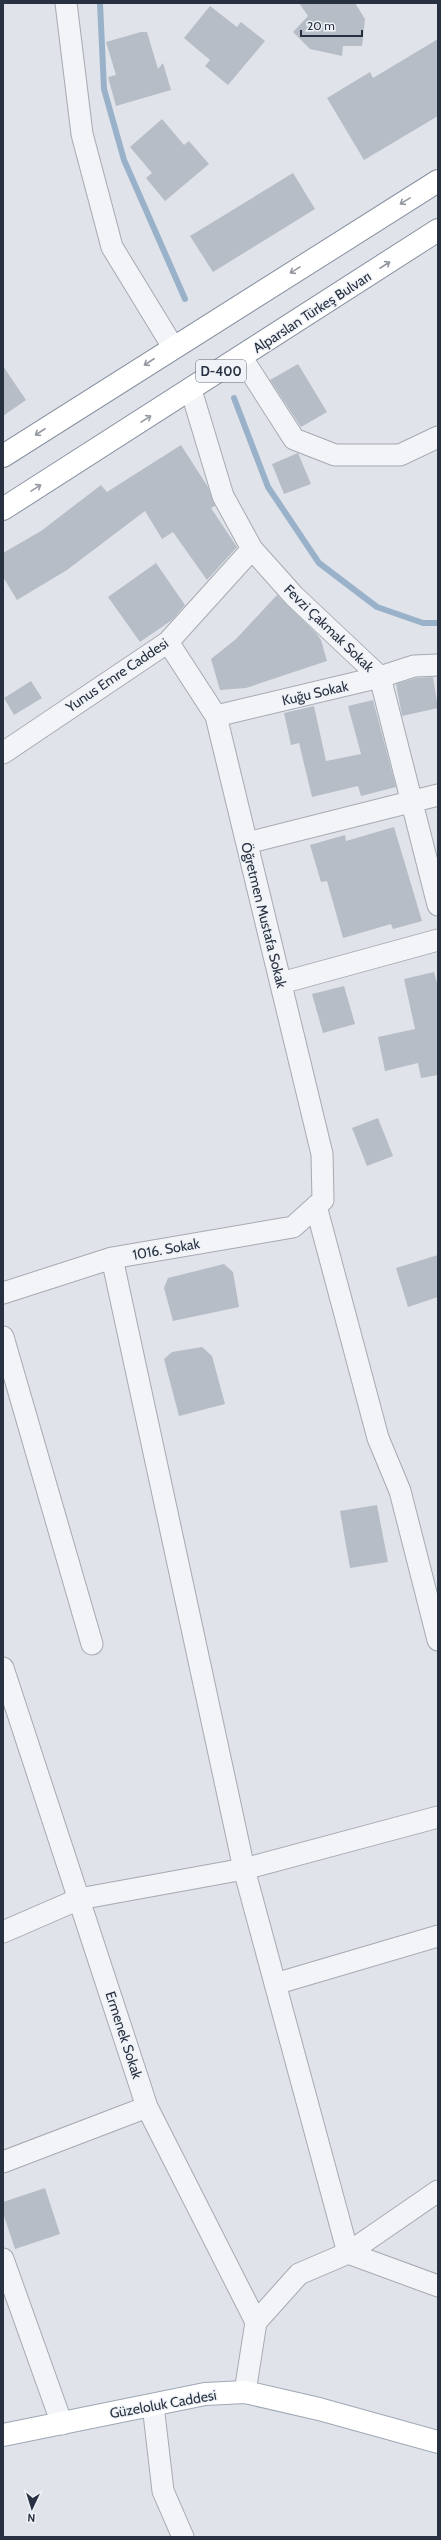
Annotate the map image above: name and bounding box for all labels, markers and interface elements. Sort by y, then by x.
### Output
scale bar [301,12,362,38]
text: 20 m [307,18,335,33]
one-way arrow [399,198,411,206]
one-way arrow [379,261,390,269]
street label: Alparslan Türkeş Bulvarı [249,267,375,357]
one-way arrow [289,267,301,275]
one-way arrow [144,358,155,366]
road number: D-400 [196,360,246,382]
one-way arrow [140,414,152,422]
one-way arrow [35,428,46,436]
one-way arrow [30,484,41,492]
street label: Fevzi Çakmak Sokak [280,580,378,676]
street label: Yunus Emre Caddesi [61,634,172,717]
street label: Kuğu Sokak [280,676,351,709]
street label: Öğretmen Mustafa Sokak [237,840,291,990]
street label: 1016. Sokak [131,1234,202,1264]
street label: Ermenek Sokak [101,1989,147,2082]
street label: Güzeloluk Caddesi [108,2386,218,2422]
north arrow [12,2488,52,2528]
text: N [27,2511,36,2525]

